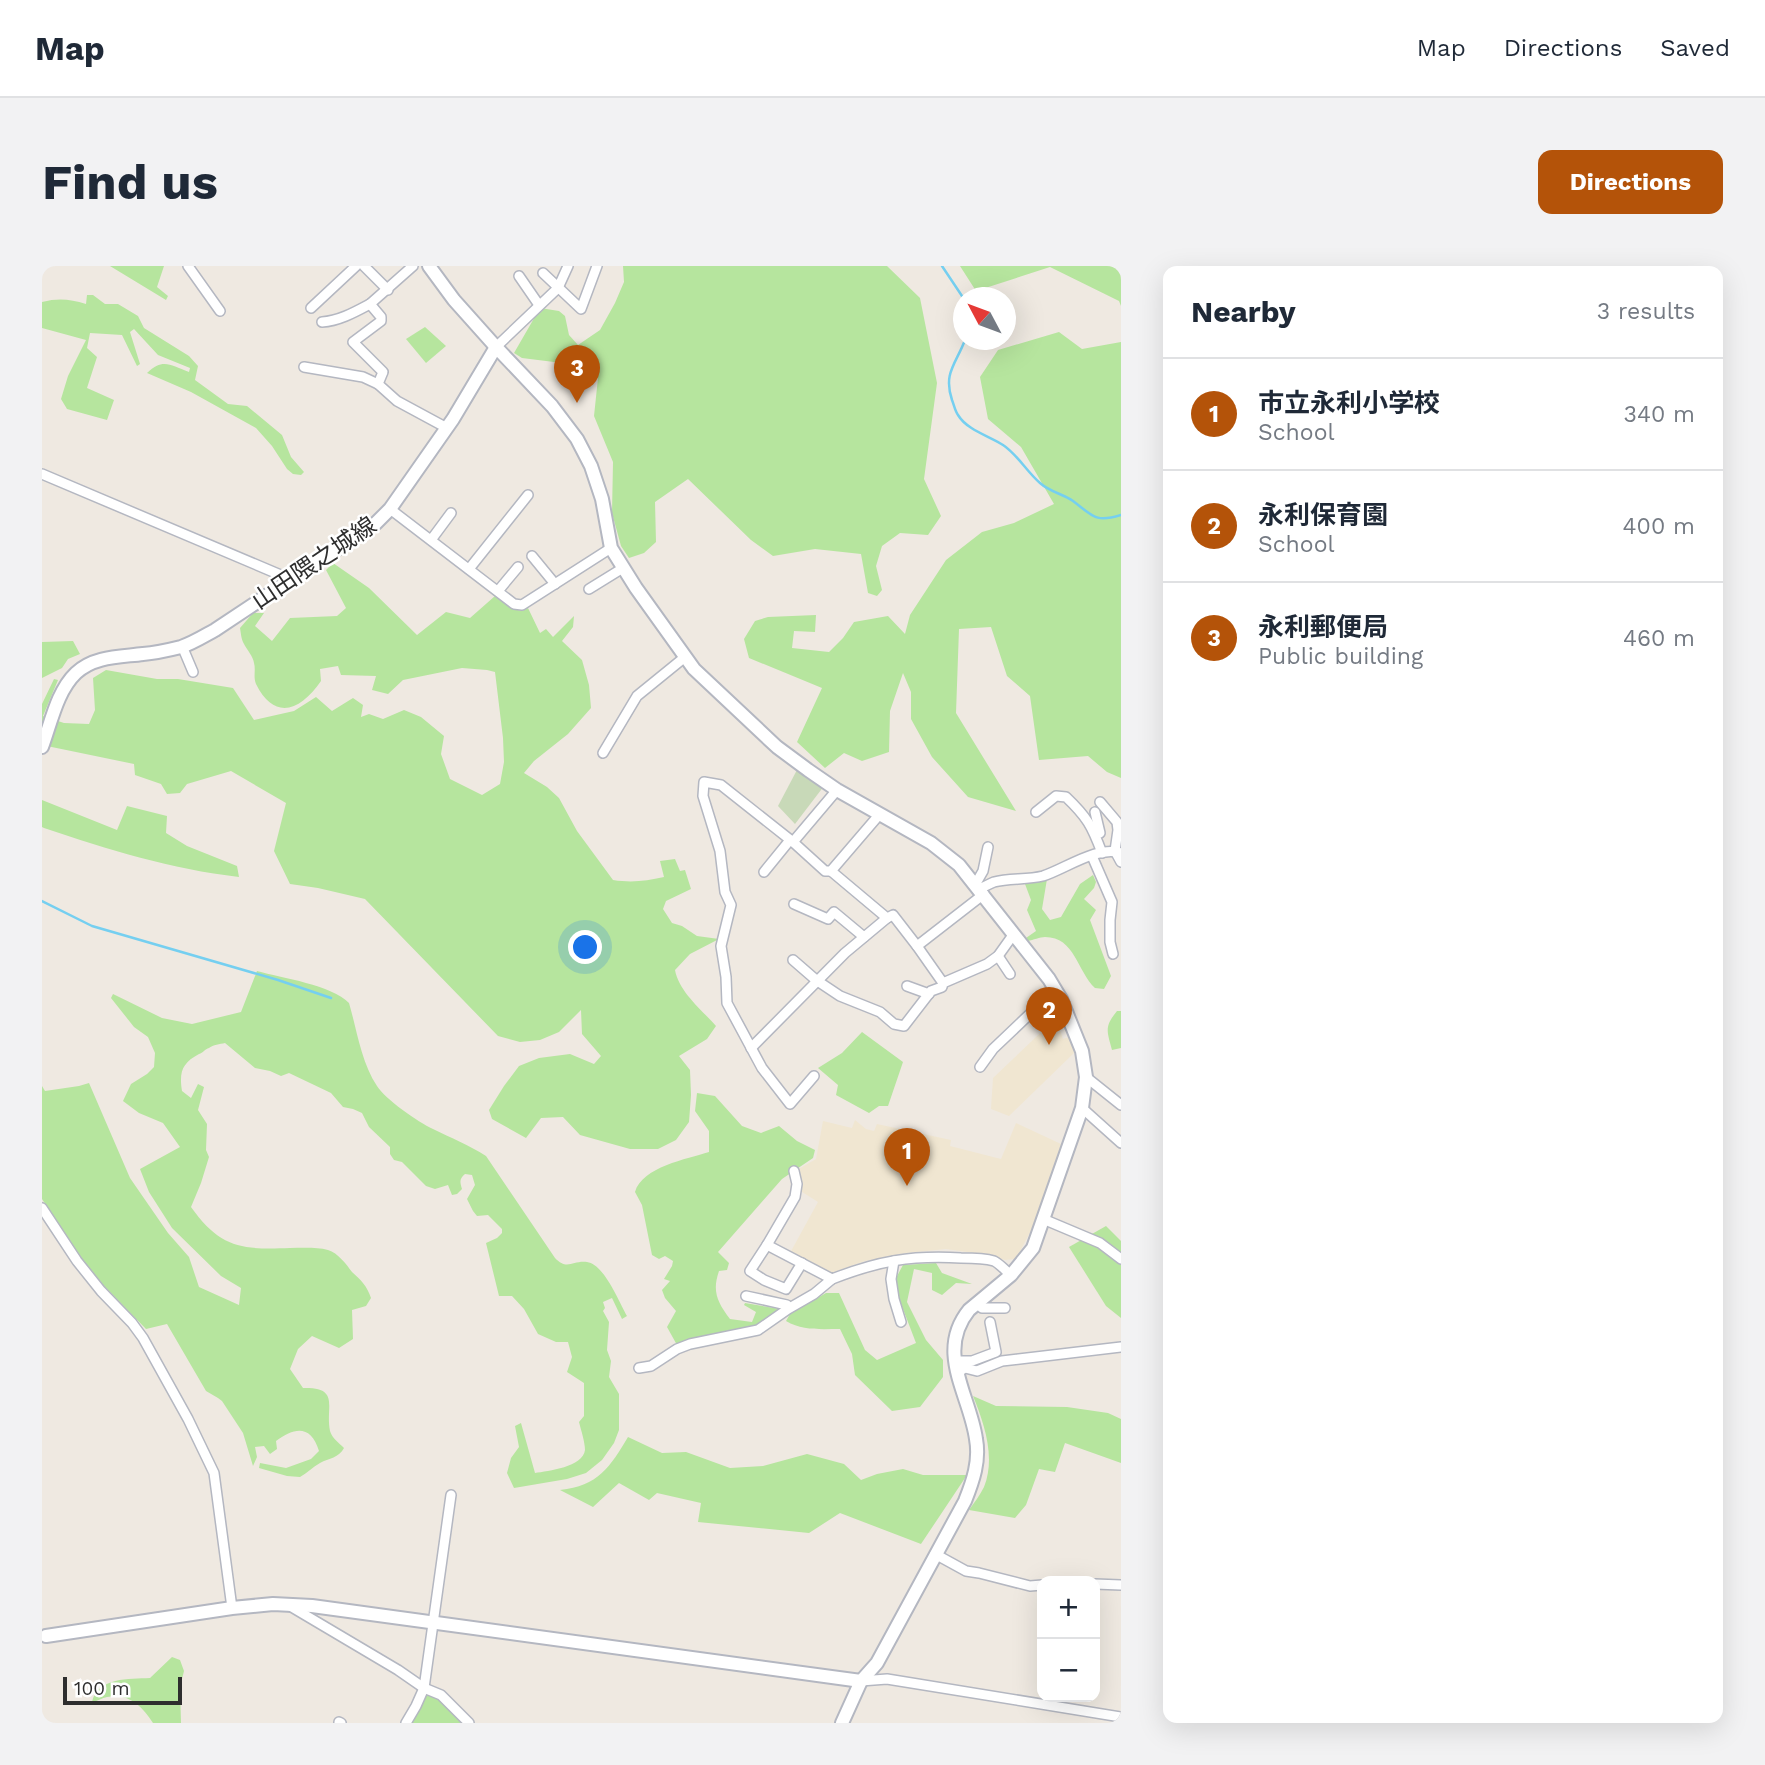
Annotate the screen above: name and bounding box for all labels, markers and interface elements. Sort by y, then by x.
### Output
text: Map [35,29,105,68]
text: Map [1417,34,1466,62]
text: Directions [1504,34,1622,62]
text: Saved [1660,34,1730,62]
button: Directions [1538,150,1723,214]
text: Find us [42,153,218,211]
north arrow [953,287,1016,350]
text: Nearby [1191,294,1296,329]
text: 3 results [1597,298,1695,325]
pin: 3 [554,345,600,403]
text: 市立永利小学校 [1258,388,1440,418]
text: 1 [1209,401,1219,428]
text: 340 m [1623,401,1695,428]
text: School [1258,419,1335,446]
text: 永利保育園 [1258,500,1388,530]
street label: 山田隈之城線 [246,511,382,615]
text: 2 [1207,513,1221,540]
text: 400 m [1623,513,1695,540]
text: School [1258,531,1335,558]
text: 永利郵便局 [1258,612,1388,642]
text: 3 [1207,625,1221,652]
text: 460 m [1623,625,1695,652]
text: Public building [1258,643,1423,670]
your location [568,930,602,964]
pin: 2 [1026,987,1072,1045]
pin: 1 [884,1128,930,1186]
map controls [1037,1576,1100,1702]
button: + [1037,1576,1100,1639]
button: − [1037,1639,1100,1702]
scale bar [63,1674,182,1706]
text: 100 m [74,1677,130,1700]

